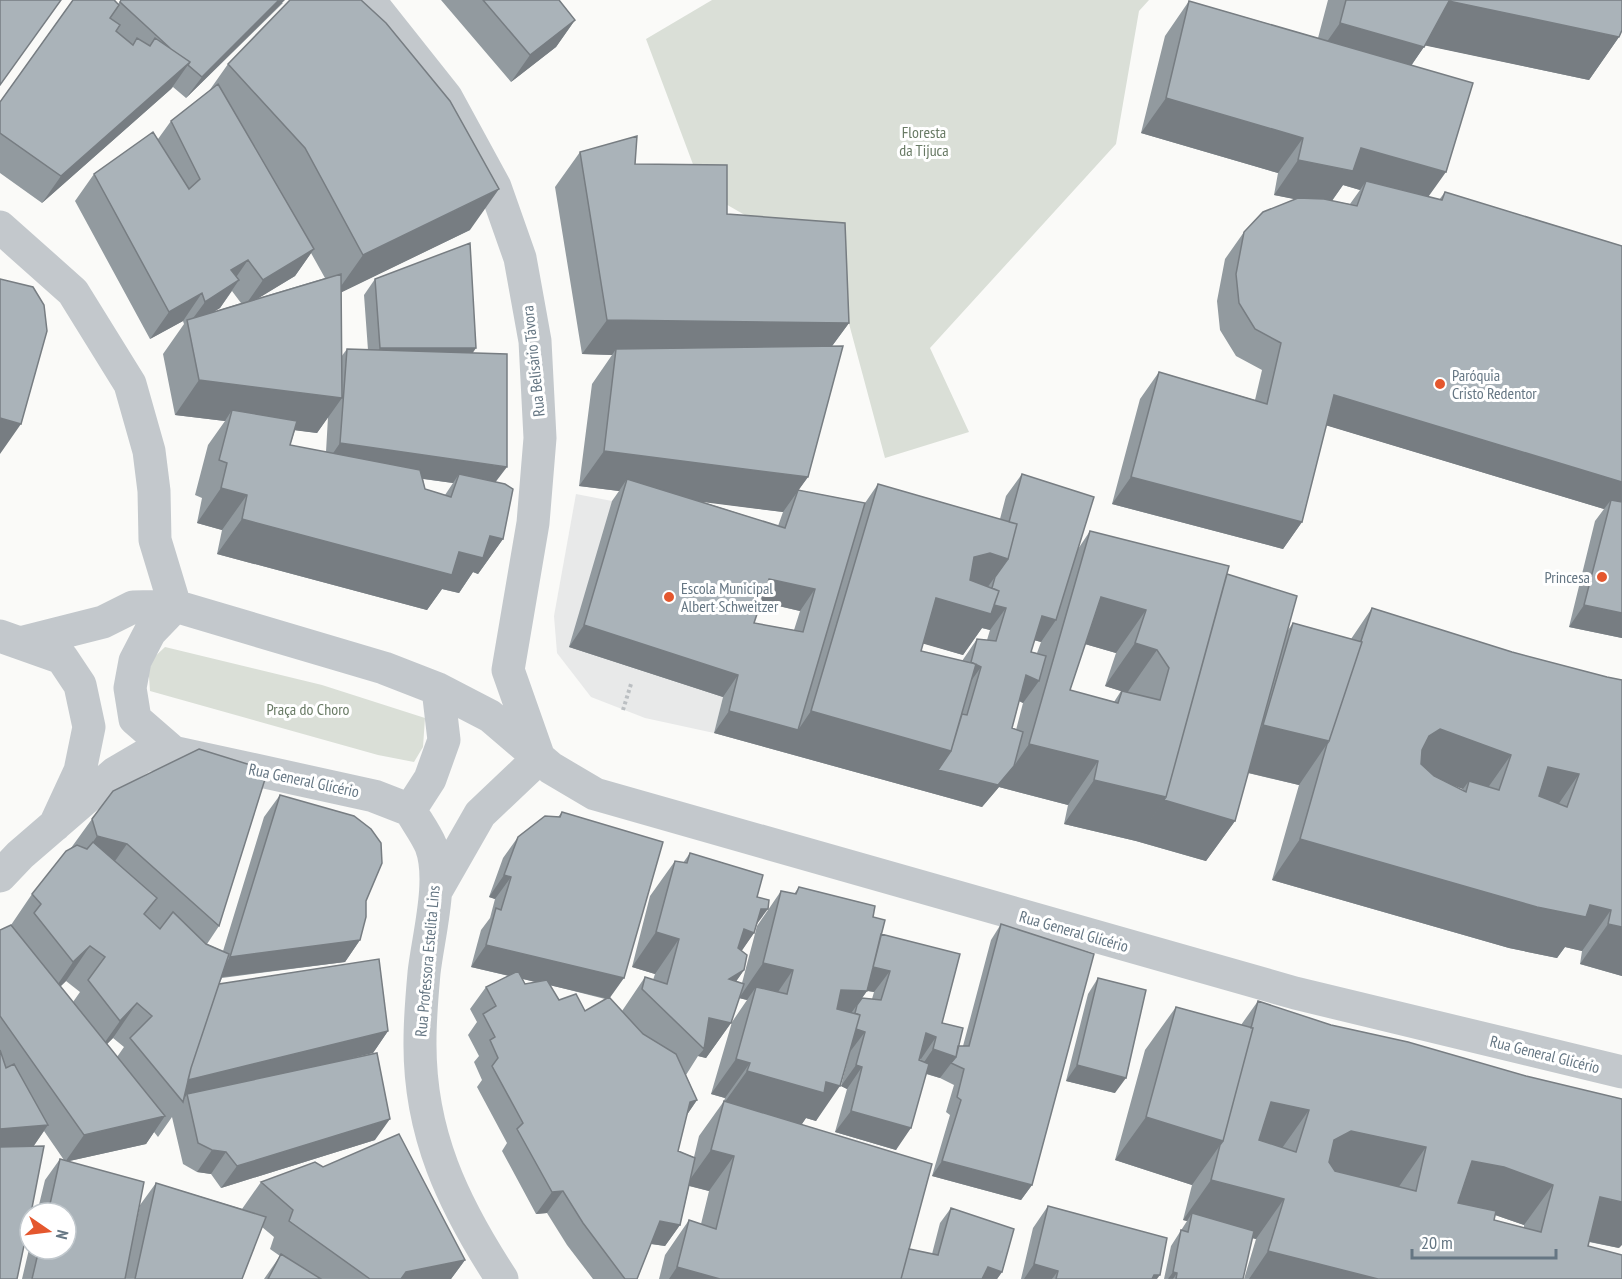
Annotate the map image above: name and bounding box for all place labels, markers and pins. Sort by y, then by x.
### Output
place label: Paróquia Cristo Redentor [1452,365,1537,403]
marker: Paróquia Cristo Redentor [1433,377,1447,391]
place label: Princesa [1544,567,1590,587]
marker: Princesa [1595,570,1609,584]
place label: Escola Municipal Albert Schweitzer [681,578,779,616]
marker: Escola Municipal Albert Schweitzer [662,590,676,604]

